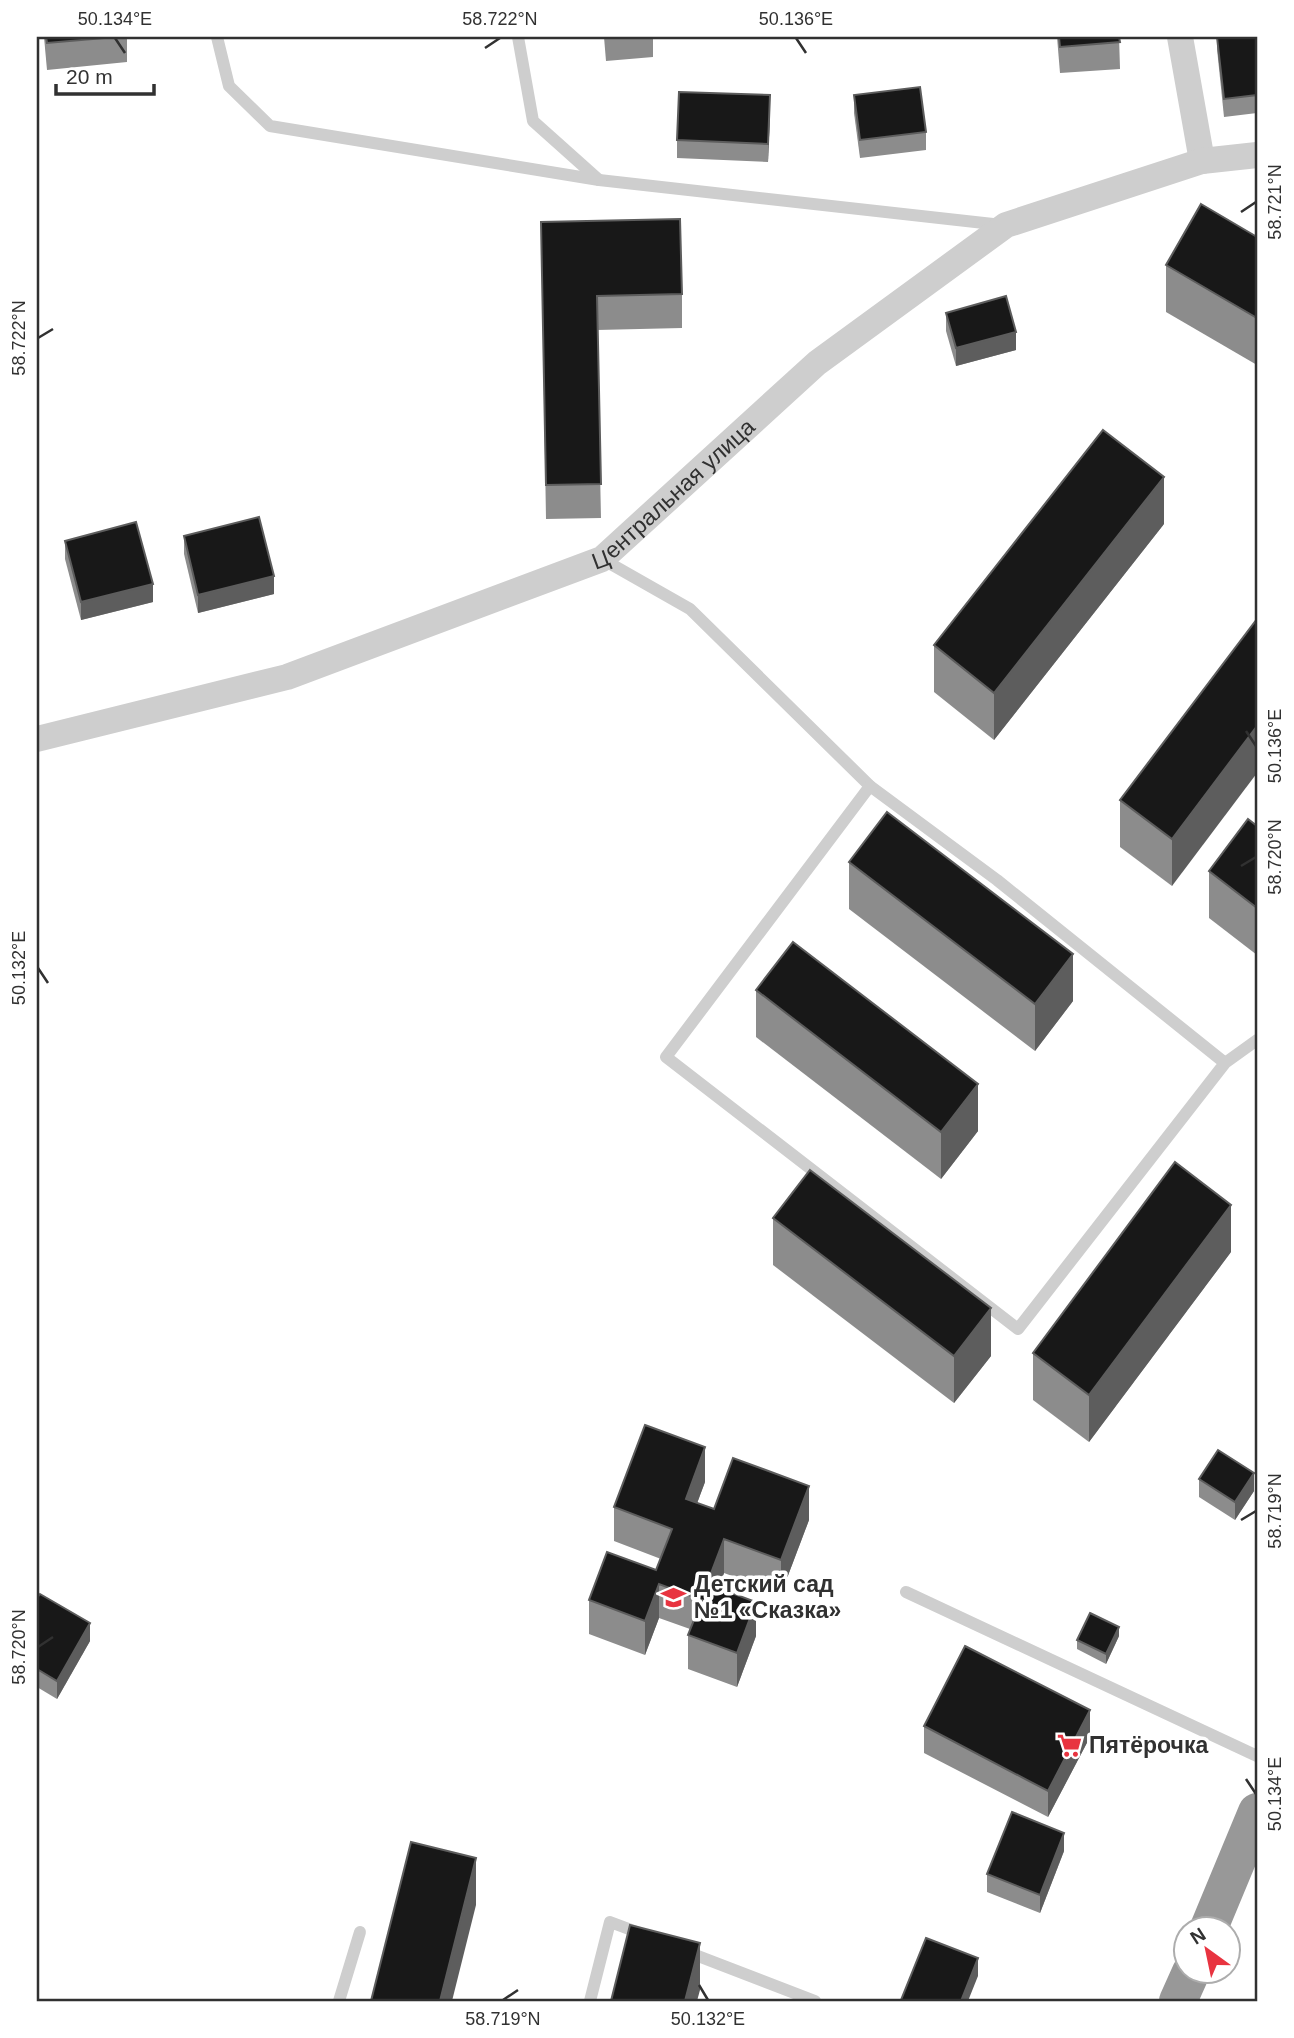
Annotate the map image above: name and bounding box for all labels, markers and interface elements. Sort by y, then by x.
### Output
text: 50.134°E [78,9,152,29]
text: 58.722°N [462,9,538,29]
text: 50.136°E [759,9,833,29]
scale bar [56,52,154,96]
text: 20 m [66,65,113,88]
text: 58.721°N [1265,164,1285,240]
text: 58.722°N [9,300,29,376]
street label: Центральная улица [588,413,760,575]
text: 50.136°E [1265,709,1285,783]
text: 58.720°N [1265,819,1285,895]
text: 50.132°E [9,931,29,1005]
text: 58.719°N [1265,1473,1285,1549]
place label: Детский сад №1 «Сказка» [694,1571,841,1623]
school or university icon: Детский сад №1 «Сказка» [660,1583,688,1611]
text: 58.720°N [9,1609,29,1685]
supermarket icon: Пятёрочка [1055,1731,1083,1759]
place label: Пятёрочка [1089,1732,1208,1758]
text: 50.134°E [1265,1757,1285,1831]
north arrow [1172,1916,1242,1986]
text: N [1187,1924,1209,1949]
text: 58.719°N [465,2009,541,2029]
text: 50.132°E [671,2009,745,2029]

